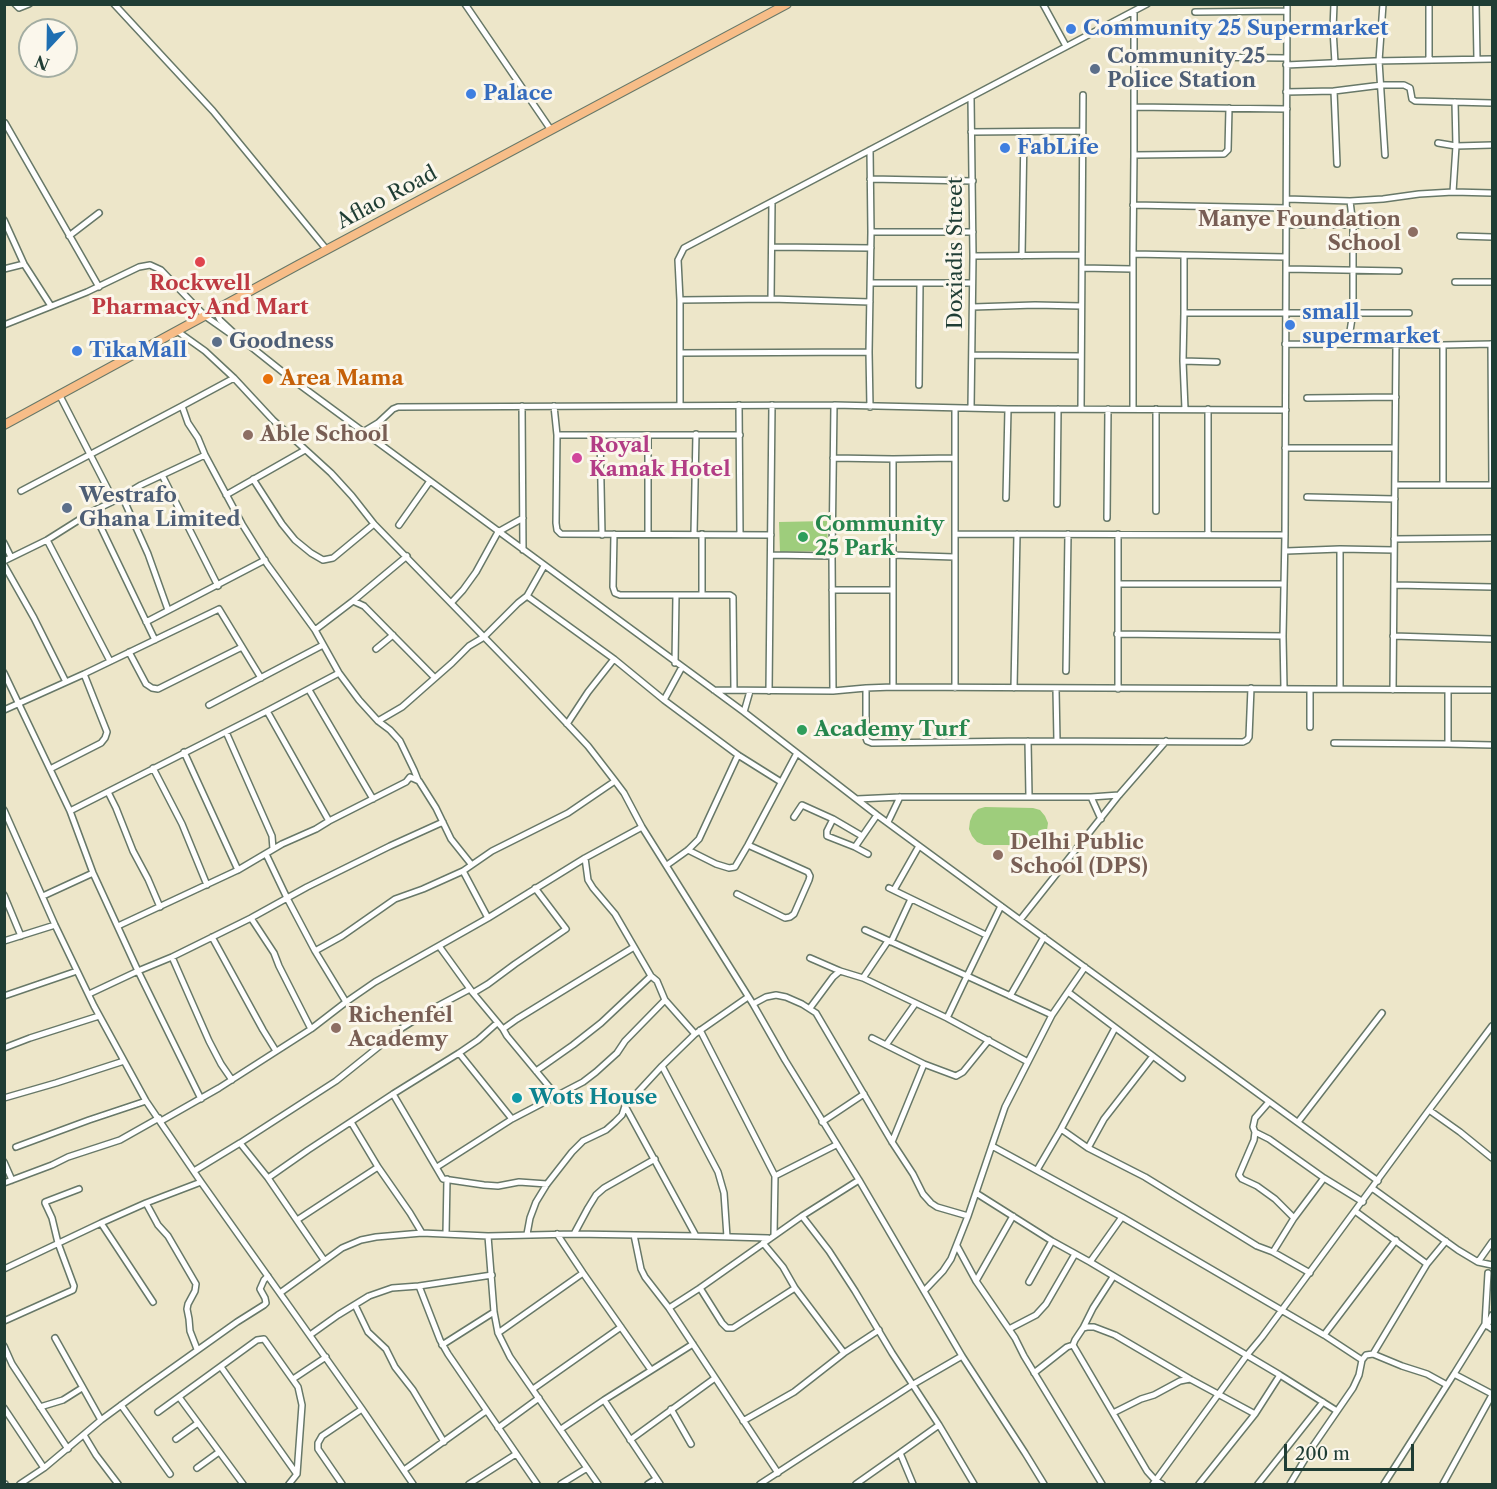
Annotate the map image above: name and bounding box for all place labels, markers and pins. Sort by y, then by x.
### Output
place label: Community 25 Supermarket [1083,16,1389,42]
marker: Community 25 Supermarket [1064,22,1078,36]
place label: Community 25 Police Station [1107,44,1265,94]
marker: Community 25 Police Station [1088,62,1102,76]
place label: Palace [483,81,553,107]
marker: Palace [464,87,478,101]
place label: FabLife [1017,135,1099,161]
marker: FabLife [998,141,1012,155]
place label: Manye Foundation School [1198,207,1401,257]
marker: Manye Foundation School [1406,225,1420,239]
marker: Rockwell Pharmacy And Mart [193,255,207,269]
place label: Rockwell Pharmacy And Mart [92,271,308,321]
place label: small supermarket [1302,300,1440,350]
marker: small supermarket [1283,318,1297,332]
place label: Goodness [229,329,334,355]
marker: Goodness [210,335,224,349]
place label: TikaMall [89,338,187,364]
marker: TikaMall [70,344,84,358]
place label: Area Mama [280,366,404,392]
marker: Area Mama [261,372,275,386]
place label: Able School [260,422,389,448]
marker: Able School [241,428,255,442]
place label: Royal Kamak Hotel [589,433,731,483]
marker: Royal Kamak Hotel [570,451,584,465]
place label: Westrafo Ghana Limited [79,483,241,533]
marker: Westrafo Ghana Limited [60,501,74,515]
place label: Community 25 Park [815,512,944,562]
marker: Community 25 Park [796,530,810,544]
place label: Academy Turf [814,717,967,743]
marker: Academy Turf [795,723,809,737]
place label: Delhi Public School (DPS) [1010,830,1148,880]
marker: Delhi Public School (DPS) [991,848,1005,862]
place label: Richenfel Academy [348,1003,453,1053]
marker: Richenfel Academy [329,1021,343,1035]
place label: Wots House [529,1085,657,1111]
marker: Wots House [510,1091,524,1105]

